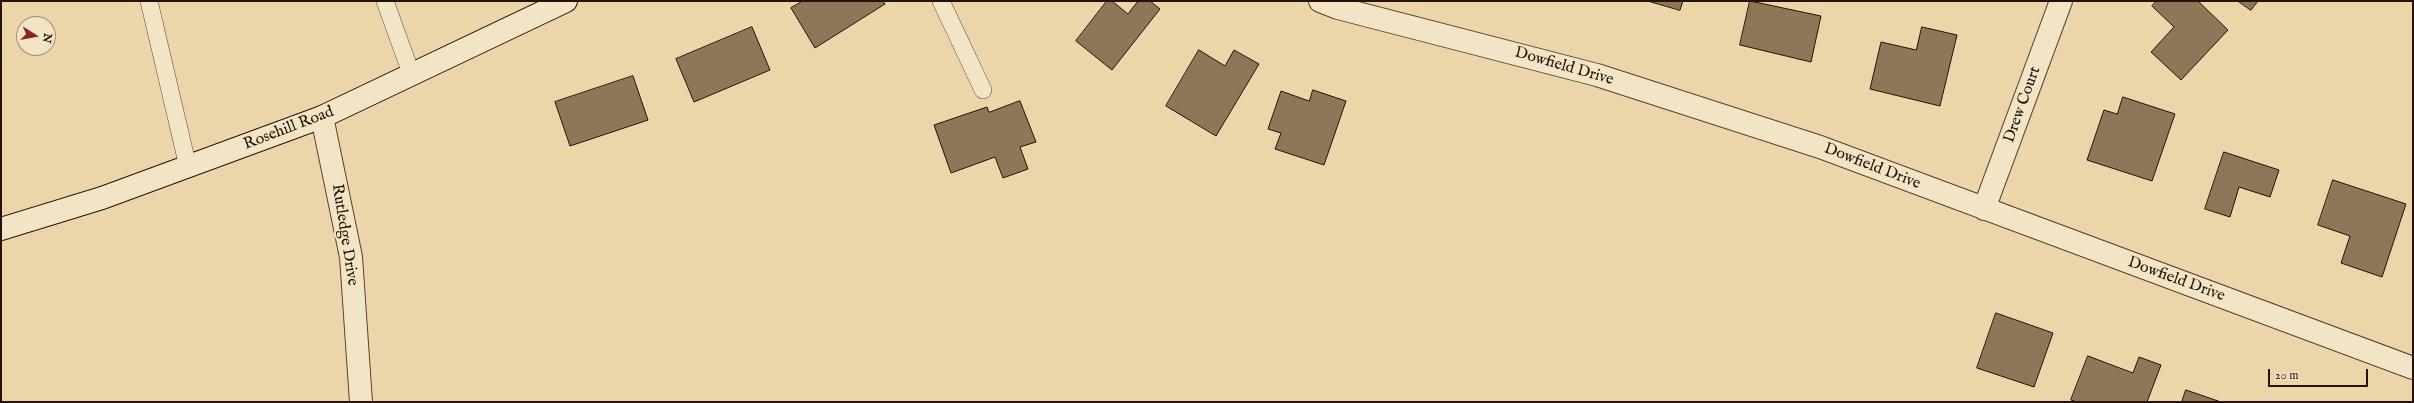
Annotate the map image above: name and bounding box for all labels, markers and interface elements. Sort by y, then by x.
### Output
north arrow [16,16,56,56]
text: N [39,32,55,44]
street label: Dowfield Drive [1512,44,1616,90]
street label: Drew Court [2000,64,2046,146]
street label: Rosehill Road [241,103,337,155]
street label: Dowfield Drive [1821,140,1923,194]
street label: Rutledge Drive [326,183,362,287]
street label: Dowfield Drive [2125,254,2227,306]
scale bar [2270,361,2370,387]
text: 20 m [2275,368,2298,383]

